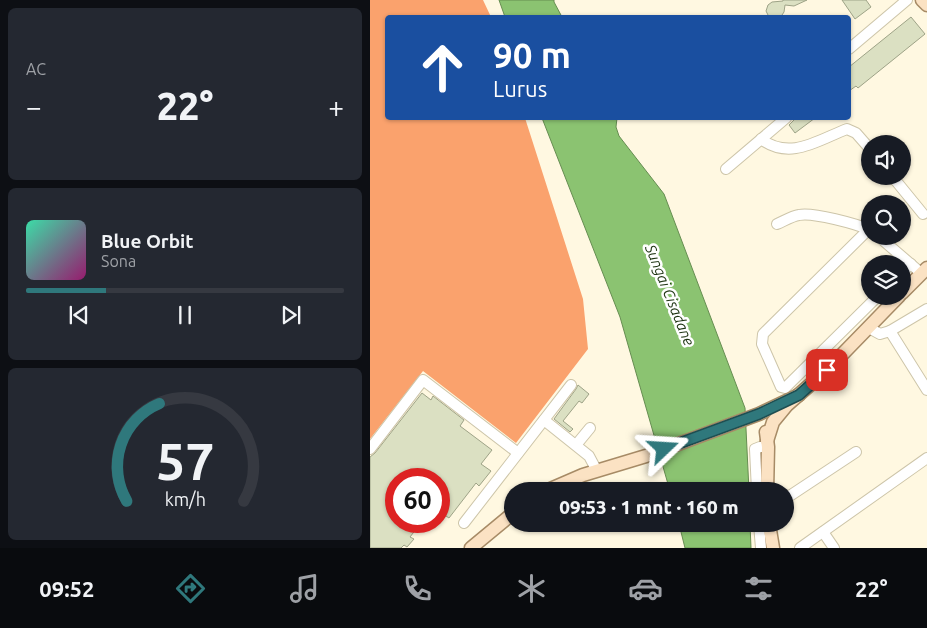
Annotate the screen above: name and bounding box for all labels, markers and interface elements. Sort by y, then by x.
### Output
icon: ahead [410,35,475,100]
text: 90 m [493,35,571,75]
text: AC [26,60,46,78]
text: Lurus [493,76,547,101]
text: 22° [157,85,213,127]
text: − [26,91,42,122]
text: + [328,91,344,122]
map controls [861,135,911,305]
button: sound [861,135,911,185]
button: search [861,195,911,245]
text: Blue Orbit [101,230,194,252]
water label: Sungai Cisadane [642,241,698,348]
text: Sona [101,252,136,270]
button: layers [861,255,911,305]
icon: previous [65,301,93,329]
icon: pause [171,301,199,329]
icon: next [277,301,305,329]
pin [806,349,848,391]
icon: arrive [813,356,841,384]
position arrow [637,422,689,474]
text: 57 [156,432,214,490]
speed limit sign: 60 [385,468,450,533]
text: km/h [164,489,206,509]
text: 09:53 · 1 mnt · 160 m [559,496,739,518]
icon: directions [173,571,208,606]
icon: music [287,571,322,606]
icon: phone [400,571,435,606]
icon: climate [514,571,549,606]
icon: car [628,571,663,606]
icon: filters [741,571,776,606]
text: 09:52 [39,576,94,601]
text: 22° [855,576,888,601]

